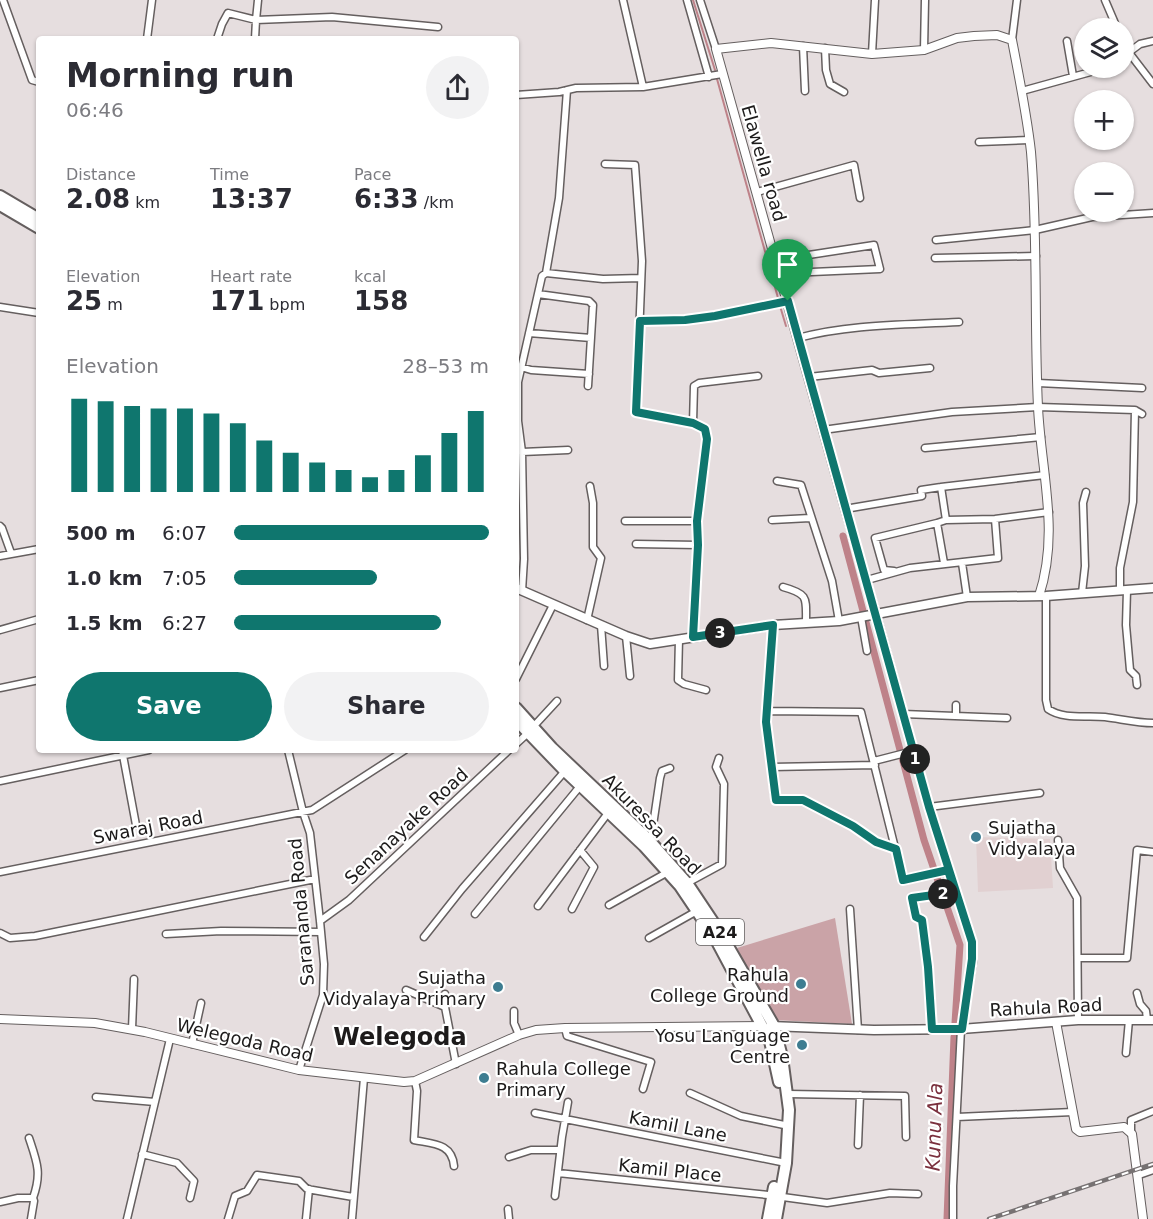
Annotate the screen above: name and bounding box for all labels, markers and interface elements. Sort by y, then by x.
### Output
map controls [1074,18,1134,222]
button: layers [1074,18,1134,78]
text: Morning run [66,56,294,95]
button: share [426,56,489,119]
button: + [1074,90,1134,150]
text: 06:46 [66,98,124,122]
street label: Elawella road [737,102,791,224]
button: − [1074,162,1134,222]
text: Distance [66,165,136,184]
text: Time [210,165,249,184]
text: Pace [354,165,391,184]
text: 2.08 [66,184,130,214]
text: 13:37 [210,184,293,214]
text: 6:33 [354,184,419,214]
text: km [130,193,160,212]
text: /km [419,193,454,212]
pin [762,239,813,301]
icon: arrive [771,248,804,281]
text: Elevation [66,267,140,286]
text: Heart rate [210,267,292,286]
text: kcal [354,267,386,286]
text: 25 [66,286,102,316]
text: 171 [210,286,264,316]
text: 158 [354,286,408,316]
text: m [102,295,123,314]
text: bpm [264,295,305,314]
text: Elevation [66,354,159,378]
text: 28–53 m [402,354,489,378]
text: 500 m [66,521,136,545]
text: 6:07 [162,521,207,545]
text: 1.0 km [66,566,143,590]
text: 7:05 [162,566,207,590]
text: 1.5 km [66,611,143,635]
text: 6:27 [162,611,207,635]
pin: 3 [705,618,735,648]
text: 3 [714,623,726,642]
button: Save [66,672,272,741]
button: Share [284,672,489,741]
pin: 1 [900,744,930,774]
text: 1 [909,749,921,768]
street label: Senanayake Road [340,763,472,889]
street label: Akuressa Road [598,769,706,879]
street label: Swaraj Road [91,806,205,848]
place label: Sujatha Vidyalaya [988,817,1076,859]
marker: Sujatha Vidyalaya [969,830,983,844]
street label: Sarananda Road [284,837,318,987]
pin: 2 [928,879,958,909]
text: 2 [937,884,949,903]
road number: A24 [696,919,744,945]
place label: Rahula College Ground [650,964,789,1006]
place label: Sujatha Vidyalaya Primary [323,967,486,1009]
marker: Rahula College Ground [794,977,808,991]
marker: Sujatha Vidyalaya Primary [491,980,505,994]
street label: Rahula Road [989,994,1103,1020]
street label: Welegoda Road [175,1014,315,1066]
district label: Welegoda [333,1023,467,1051]
place label: Yosu Language Centre [654,1025,790,1067]
marker: Yosu Language Centre [795,1038,809,1052]
place label: Rahula College Primary [496,1058,631,1100]
marker: Rahula College Primary [477,1071,491,1085]
water label: Kunu Ala [920,1082,948,1172]
street label: Kamil Lane [627,1106,729,1146]
street label: Kamil Place [617,1154,723,1186]

